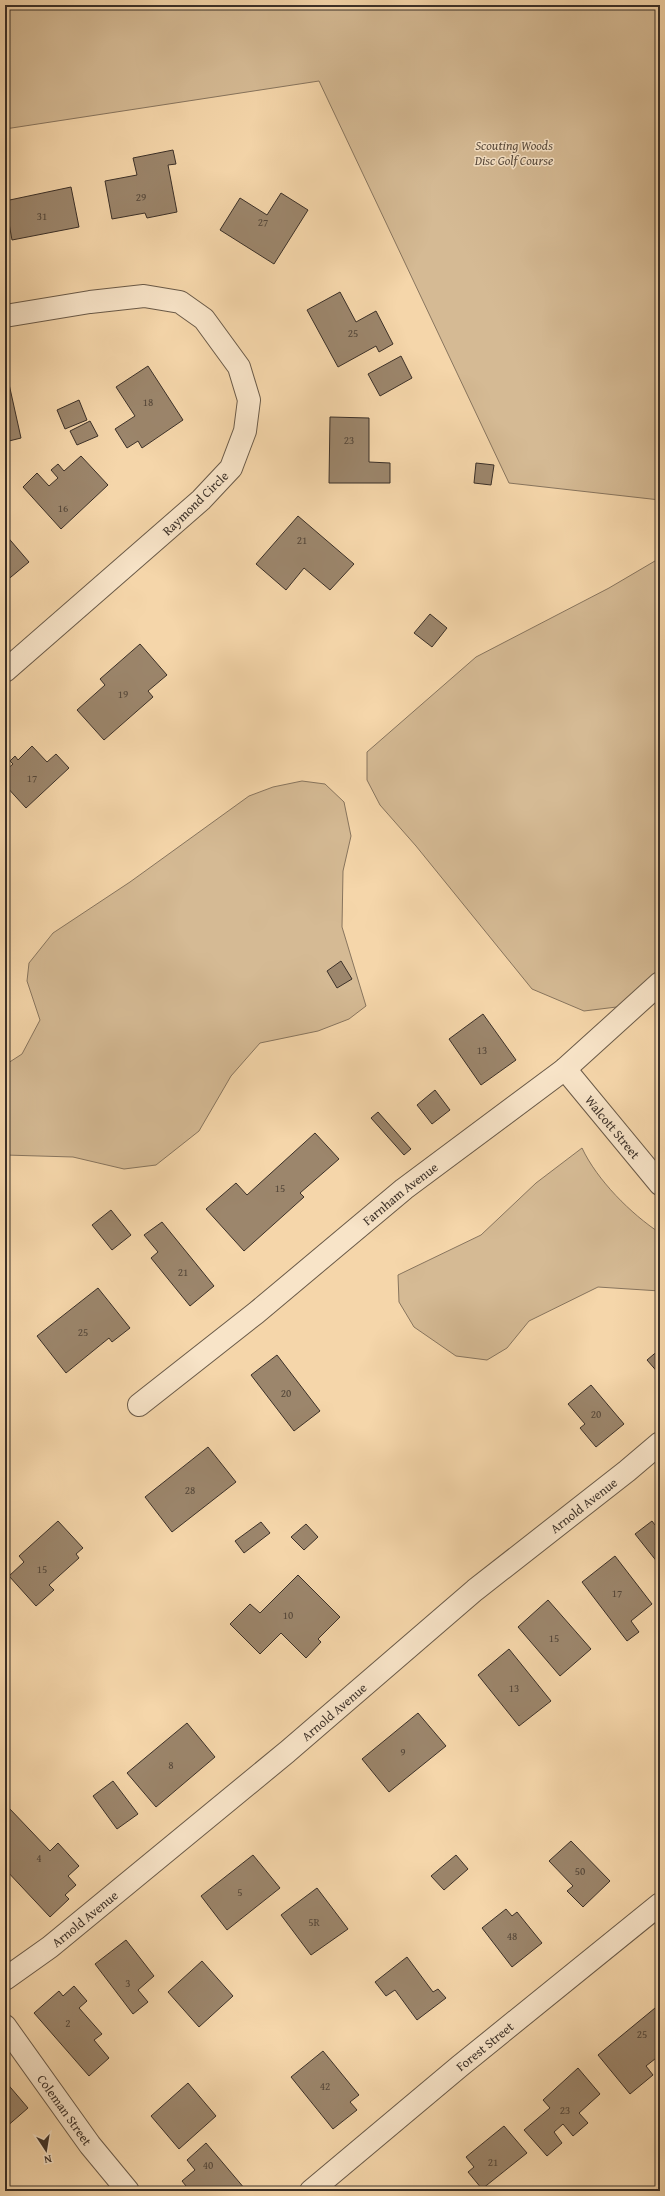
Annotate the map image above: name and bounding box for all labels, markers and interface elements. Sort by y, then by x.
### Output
park label: Scouting Woods Disc Golf Course [474,136,553,170]
house number: 29 [136,189,146,205]
house number: 31 [37,208,47,224]
house number: 27 [258,214,268,230]
house number: 25 [348,325,358,341]
house number: 18 [143,394,153,410]
house number: 23 [344,432,354,448]
street label: Raymond Circle [158,467,233,540]
house number: 16 [58,500,68,516]
house number: 21 [297,532,307,548]
house number: 19 [118,686,128,702]
house number: 17 [27,770,37,786]
house number: 13 [477,1042,487,1058]
street label: Walcott Street [580,1091,645,1163]
street label: Farnham Avenue [359,1158,442,1230]
house number: 15 [275,1180,285,1196]
house number: 21 [178,1264,188,1280]
house number: 25 [78,1324,88,1340]
house number: 20 [281,1385,291,1401]
house number: 20 [591,1406,601,1422]
street label: Arnold Avenue [546,1473,621,1538]
house number: 28 [185,1482,195,1498]
house number: 15 [37,1561,47,1577]
house number: 17 [612,1585,622,1601]
house number: 10 [283,1607,293,1623]
house number: 15 [549,1630,559,1646]
street label: Arnold Avenue [297,1678,371,1746]
house number: 13 [509,1680,519,1696]
house number: 9 [400,1744,406,1760]
house number: 8 [168,1757,174,1773]
house number: 4 [36,1850,42,1866]
house number: 50 [575,1863,585,1879]
house number: 5 [237,1884,243,1900]
street label: Arnold Avenue [48,1886,122,1952]
house number: 5R [308,1914,320,1930]
house number: 48 [507,1928,517,1944]
house number: 3 [125,1975,131,1991]
house number: 2 [65,2015,71,2031]
street label: Forest Street [452,2017,518,2076]
house number: 25 [637,2026,647,2042]
street label: Coleman Street [32,2071,97,2150]
house number: 42 [320,2078,330,2094]
house number: 23 [560,2102,570,2118]
north arrow [26,2130,66,2170]
text: N [42,2151,53,2169]
house number: 21 [488,2154,498,2170]
house number: 40 [203,2157,213,2173]

